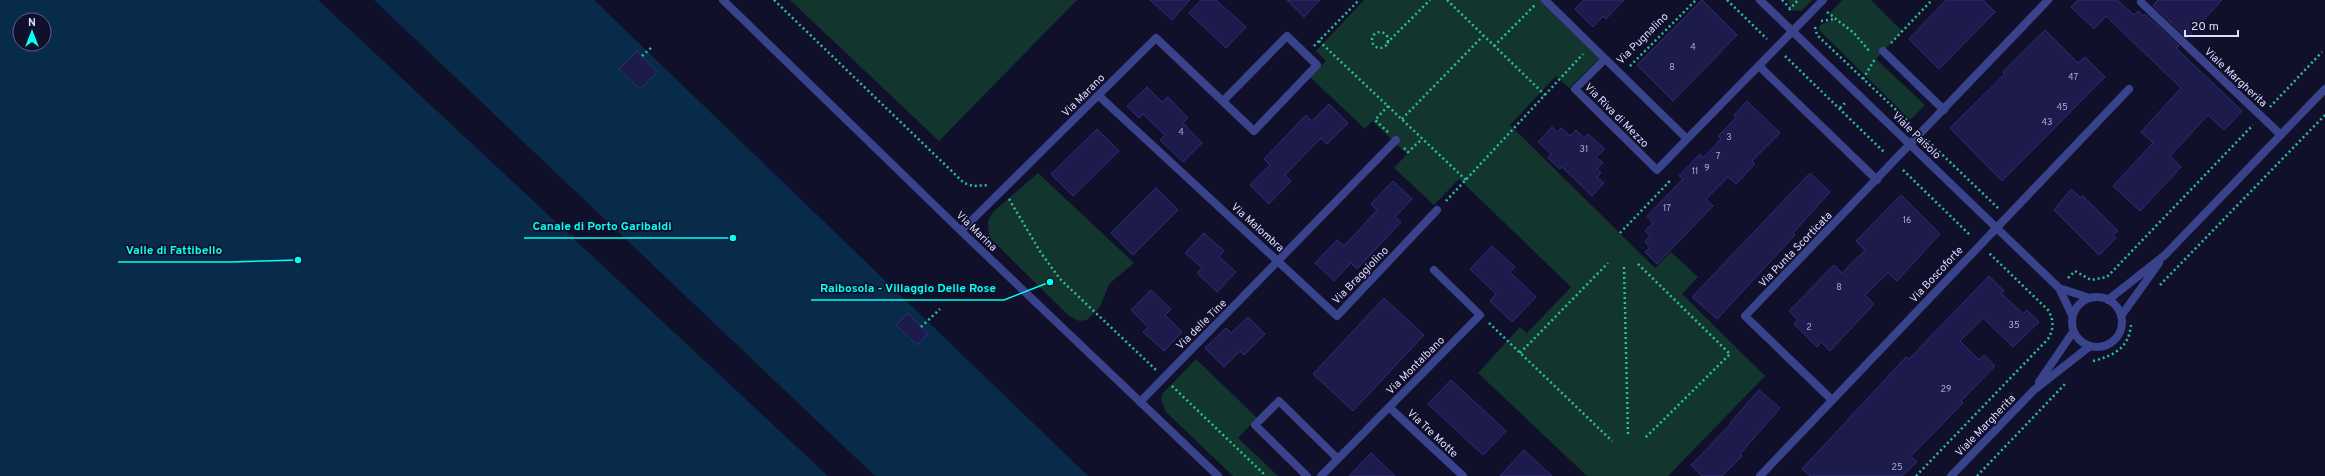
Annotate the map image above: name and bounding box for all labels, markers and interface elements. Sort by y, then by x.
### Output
street label: Via Pugnalino [1614,10,1672,68]
north arrow [12,12,52,52]
scale bar [2185,12,2238,38]
text: N [28,16,36,30]
text: 20 m [2191,19,2219,35]
house number: 4 [1690,42,1696,53]
street label: Viale Margherita [2201,45,2270,111]
house number: 8 [1669,62,1675,73]
street label: Via Marano [1059,71,1108,120]
house number: 47 [2068,72,2078,83]
street label: Via Riva di Mezzo [1581,80,1652,151]
house number: 45 [2056,102,2068,113]
street label: Viale Paisolo [1889,109,1944,163]
house number: 43 [2041,117,2053,128]
house number: 4 [1178,127,1184,138]
house number: 3 [1726,132,1732,143]
house number: 31 [1580,144,1588,155]
house number: 7 [1716,151,1721,162]
house number: 9 [1704,163,1710,174]
house number: 11 [1692,166,1698,177]
street label: Via Malombra [1228,200,1287,255]
house number: 17 [1663,203,1671,214]
street label: Via Marina [953,209,1000,255]
street label: Via Punta Scorticata [1756,209,1836,290]
callout: Canale di Porto Garibaldi [524,214,679,238]
house number: 16 [1903,215,1911,226]
text: Canale di Porto Garibaldi [532,219,672,235]
callout: Valle di Fattibello [118,238,230,262]
text: Valle di Fattibello [126,243,222,259]
street label: Via Boscoforte [1907,243,1967,306]
street label: Via Braggiolino [1330,244,1392,308]
callout: Raibosola - Villaggio Delle Rose [811,276,1004,300]
text: Raibosola - Villaggio Delle Rose [820,281,996,297]
house number: 8 [1836,282,1842,293]
street label: Via delle Tine [1174,296,1230,353]
house number: 35 [2008,320,2020,331]
house number: 2 [1806,322,1812,333]
street label: Via Montalbano [1384,334,1448,398]
house number: 29 [1941,384,1951,395]
street label: Viale Margherita [1953,392,2019,460]
street label: Via Tre Motte [1404,407,1461,461]
house number: 25 [1891,462,1903,473]

